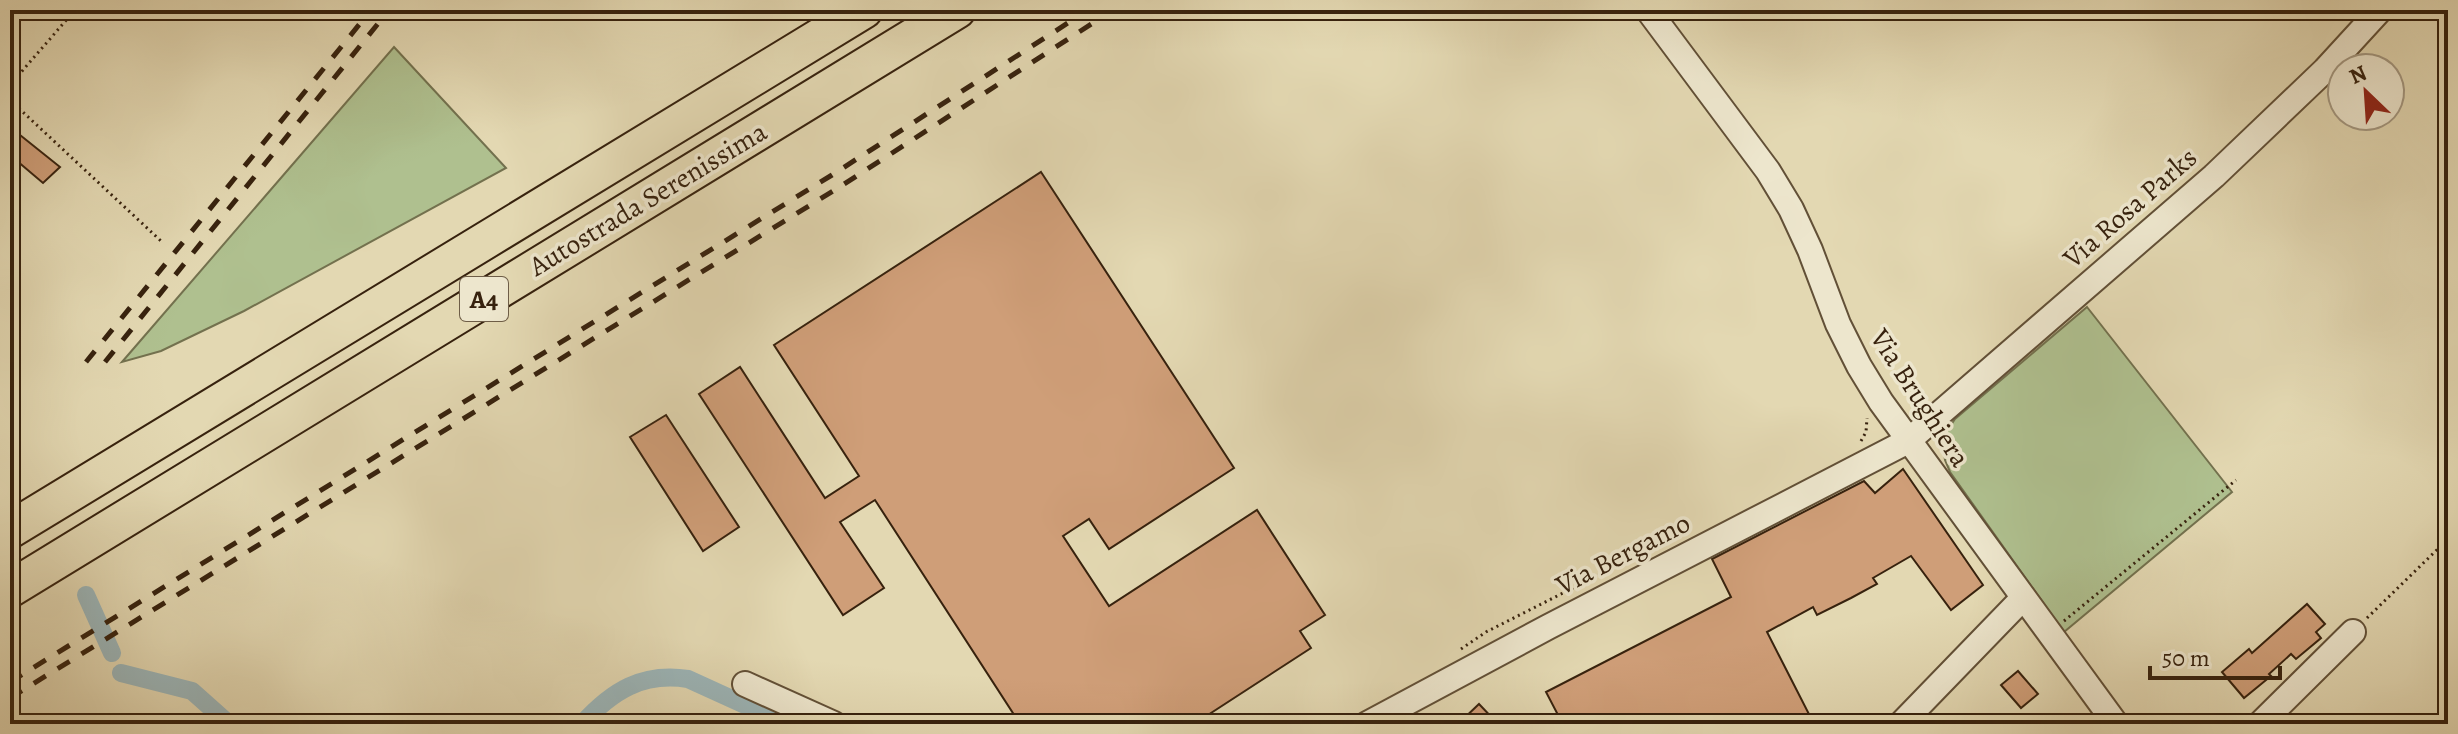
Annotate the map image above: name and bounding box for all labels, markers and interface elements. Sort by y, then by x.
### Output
north arrow [2326,52,2406,132]
text: N [2344,58,2372,92]
street label: Autostrada Serenissima [521,113,774,286]
street label: Via Rosa Parks [2054,139,2205,278]
road number: A4 [460,277,508,321]
street label: Via Brughiera [1861,321,1979,474]
street label: Via Bergamo [1548,504,1697,605]
scale bar [2150,630,2280,680]
text: 50 m [2162,642,2210,674]

